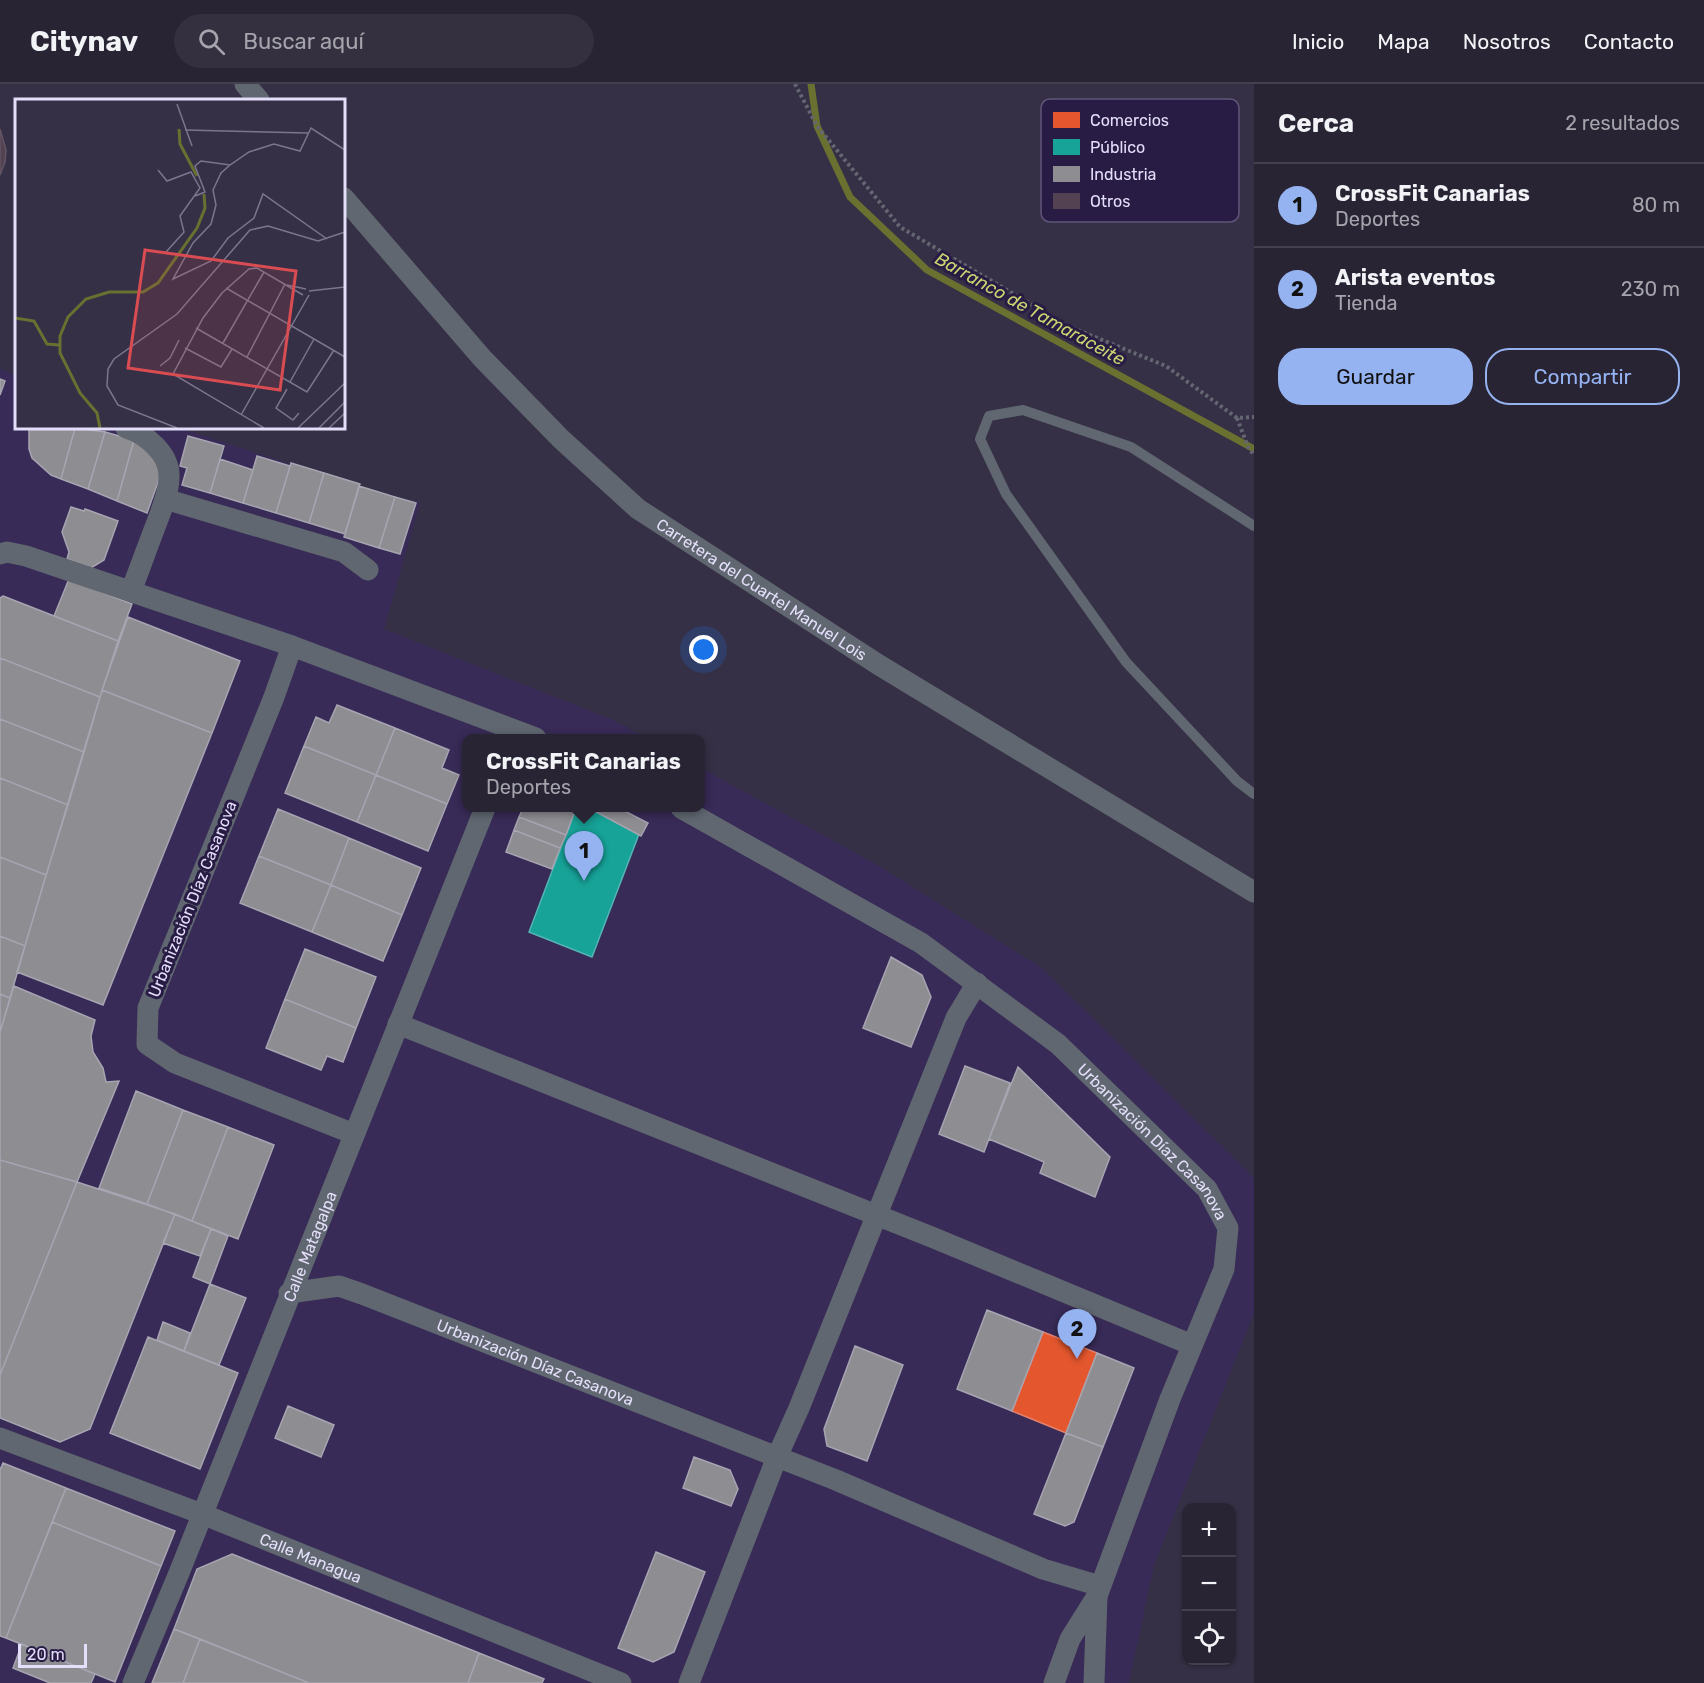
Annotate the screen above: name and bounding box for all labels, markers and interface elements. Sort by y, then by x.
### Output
search box [174,14,594,68]
text: Citynav [30,25,138,58]
icon: search [195,25,228,58]
text: Buscar aquí [243,28,364,55]
text: Inicio [1292,29,1344,54]
text: Mapa [1377,29,1430,54]
text: Nosotros [1463,29,1551,54]
text: Contacto [1584,29,1674,54]
inset map [15,99,345,429]
legend [1041,99,1239,222]
text: Cerca [1278,108,1354,139]
text: Comercios [1090,111,1169,130]
text: 2 resultados [1565,111,1680,135]
text: Público [1090,138,1145,157]
text: Industria [1090,165,1156,184]
text: CrossFit Canarias [1335,180,1530,207]
text: Otros [1090,192,1130,211]
text: 1 [1293,193,1302,217]
text: 80 m [1632,193,1680,217]
text: Deportes [1335,207,1420,231]
water label: Barranco de Tamaraceite [931,248,1129,370]
text: Arista eventos [1335,264,1495,291]
text: 2 [1291,277,1304,301]
text: 230 m [1621,277,1680,301]
text: Tienda [1335,291,1398,315]
button: Guardar [1278,348,1473,405]
button: Compartir [1485,348,1680,405]
street label: Carretera del Cuartel Manuel Lois [653,515,870,665]
your location [689,635,718,664]
popup [462,734,705,812]
text: CrossFit Canarias [486,748,681,775]
text: Deportes [486,775,571,799]
street label: Urbanización Díaz Casanova [144,798,241,1000]
pin: 1 [564,832,604,881]
street label: Urbanización Díaz Casanova [1074,1059,1231,1223]
street label: Calle Matagalpa [279,1189,341,1305]
pin: 2 [1058,1310,1096,1359]
street label: Urbanización Díaz Casanova [434,1315,636,1410]
map controls [1182,1503,1236,1665]
button: + [1182,1503,1236,1557]
street label: Calle Managua [257,1529,364,1587]
button: − [1182,1557,1236,1611]
button: locate [1182,1611,1236,1665]
scale bar [18,1641,87,1668]
text: 20 m [27,1645,65,1664]

